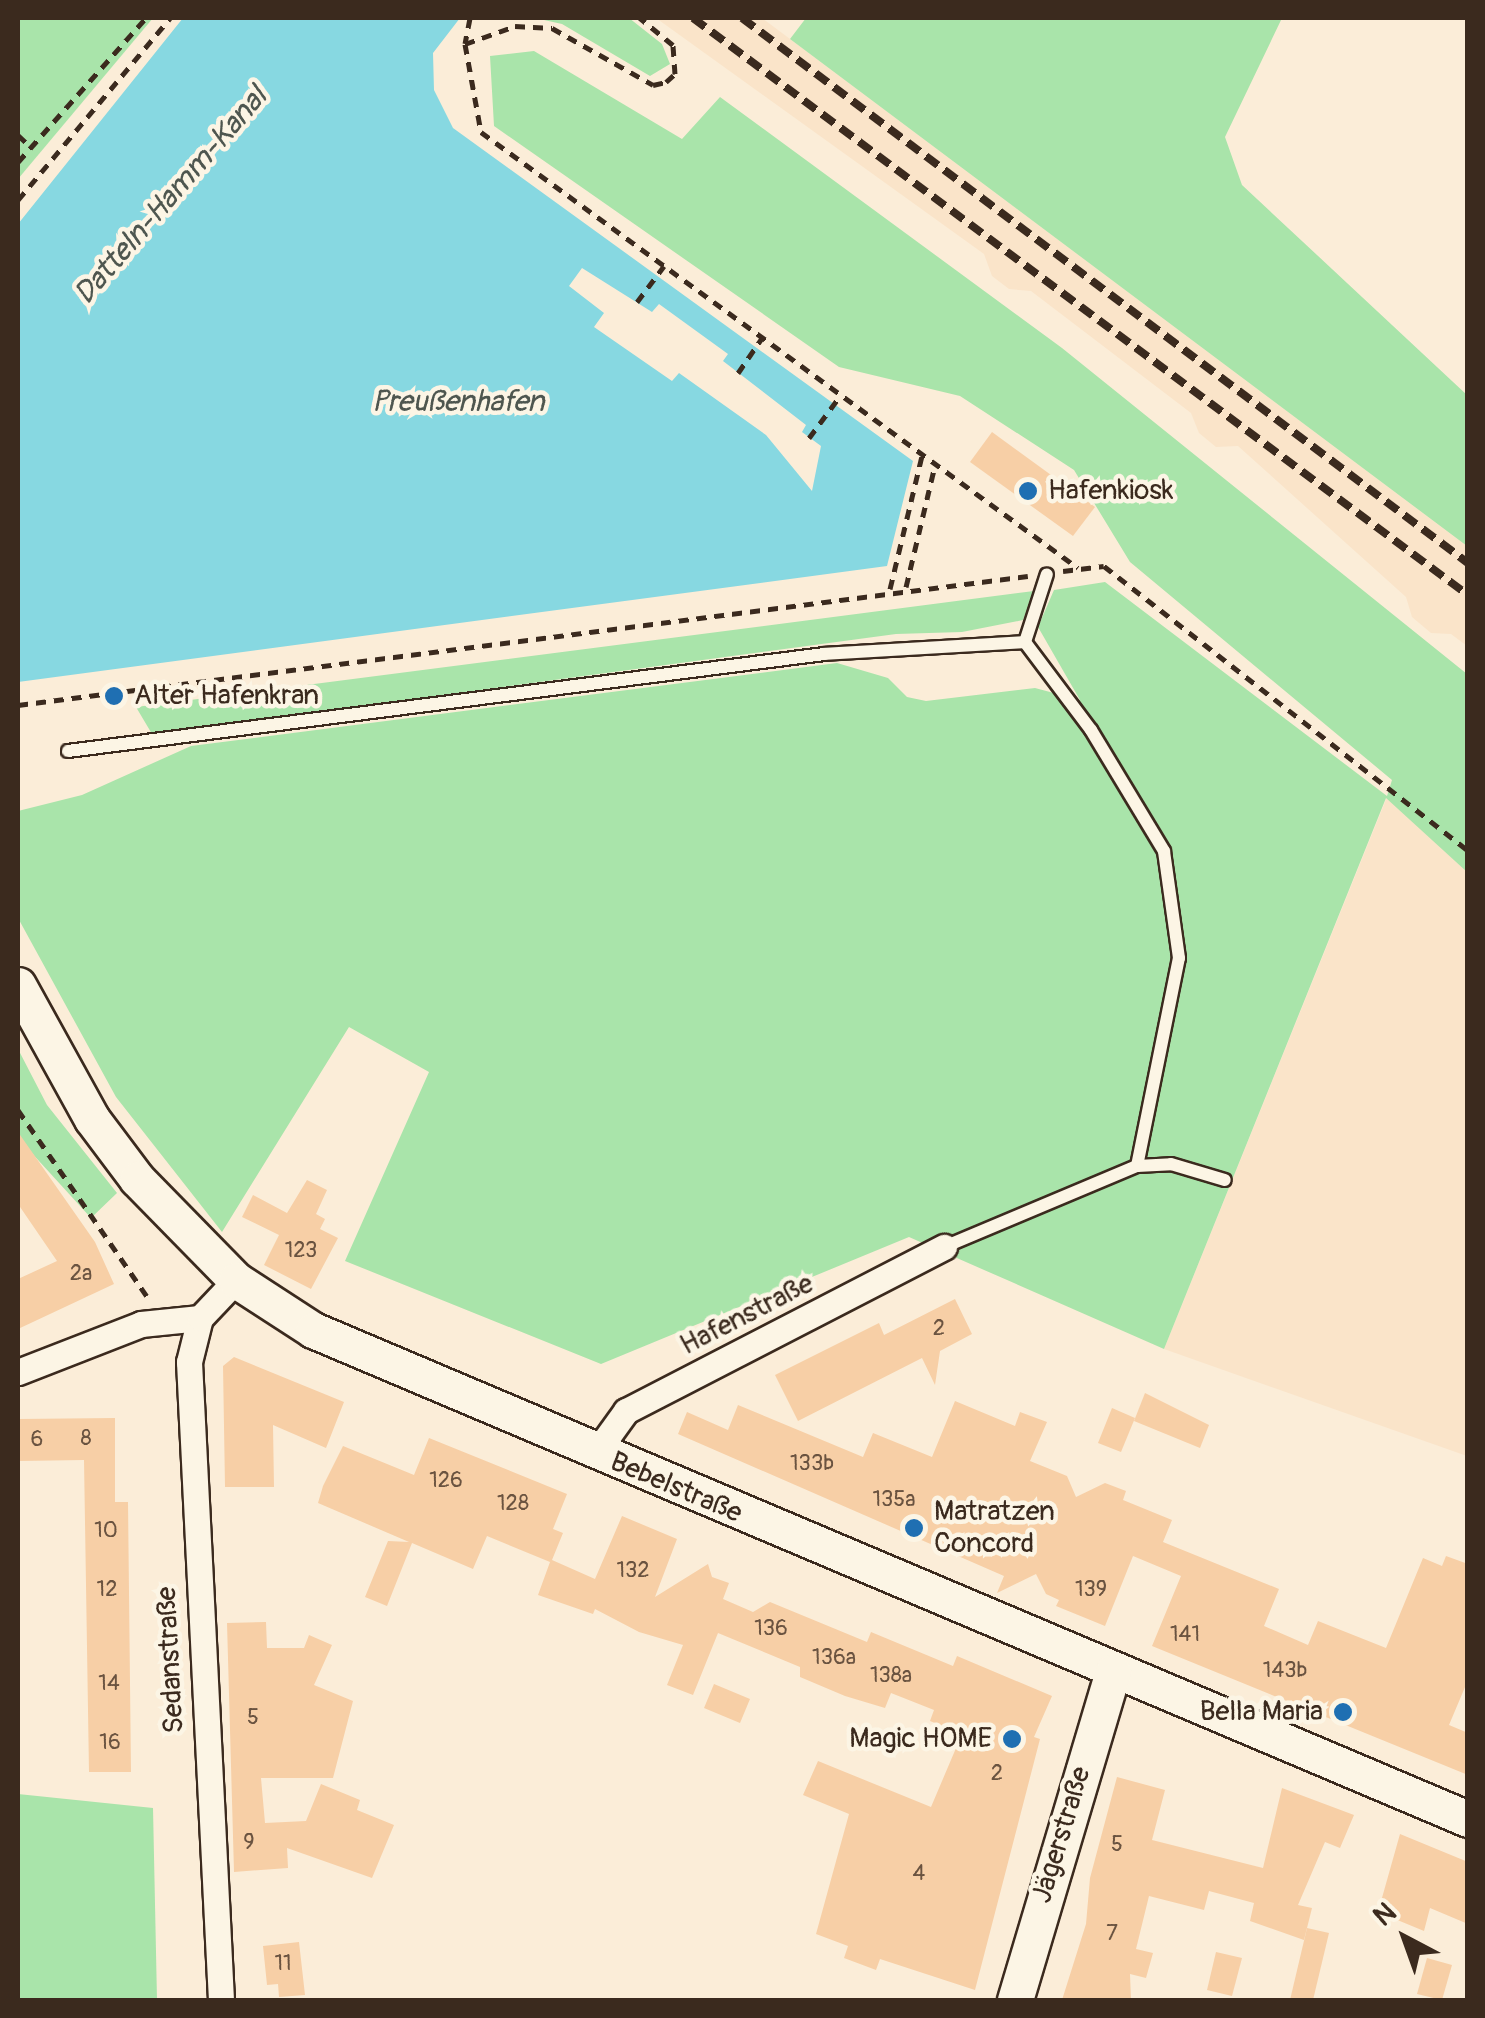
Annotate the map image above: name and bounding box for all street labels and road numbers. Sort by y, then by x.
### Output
street label: Hafenstraße [675,1267,819,1363]
street label: Bebelstraße [605,1445,747,1531]
street label: Sedanstraße [150,1586,192,1734]
street label: Jägerstraße [1025,1763,1099,1907]

